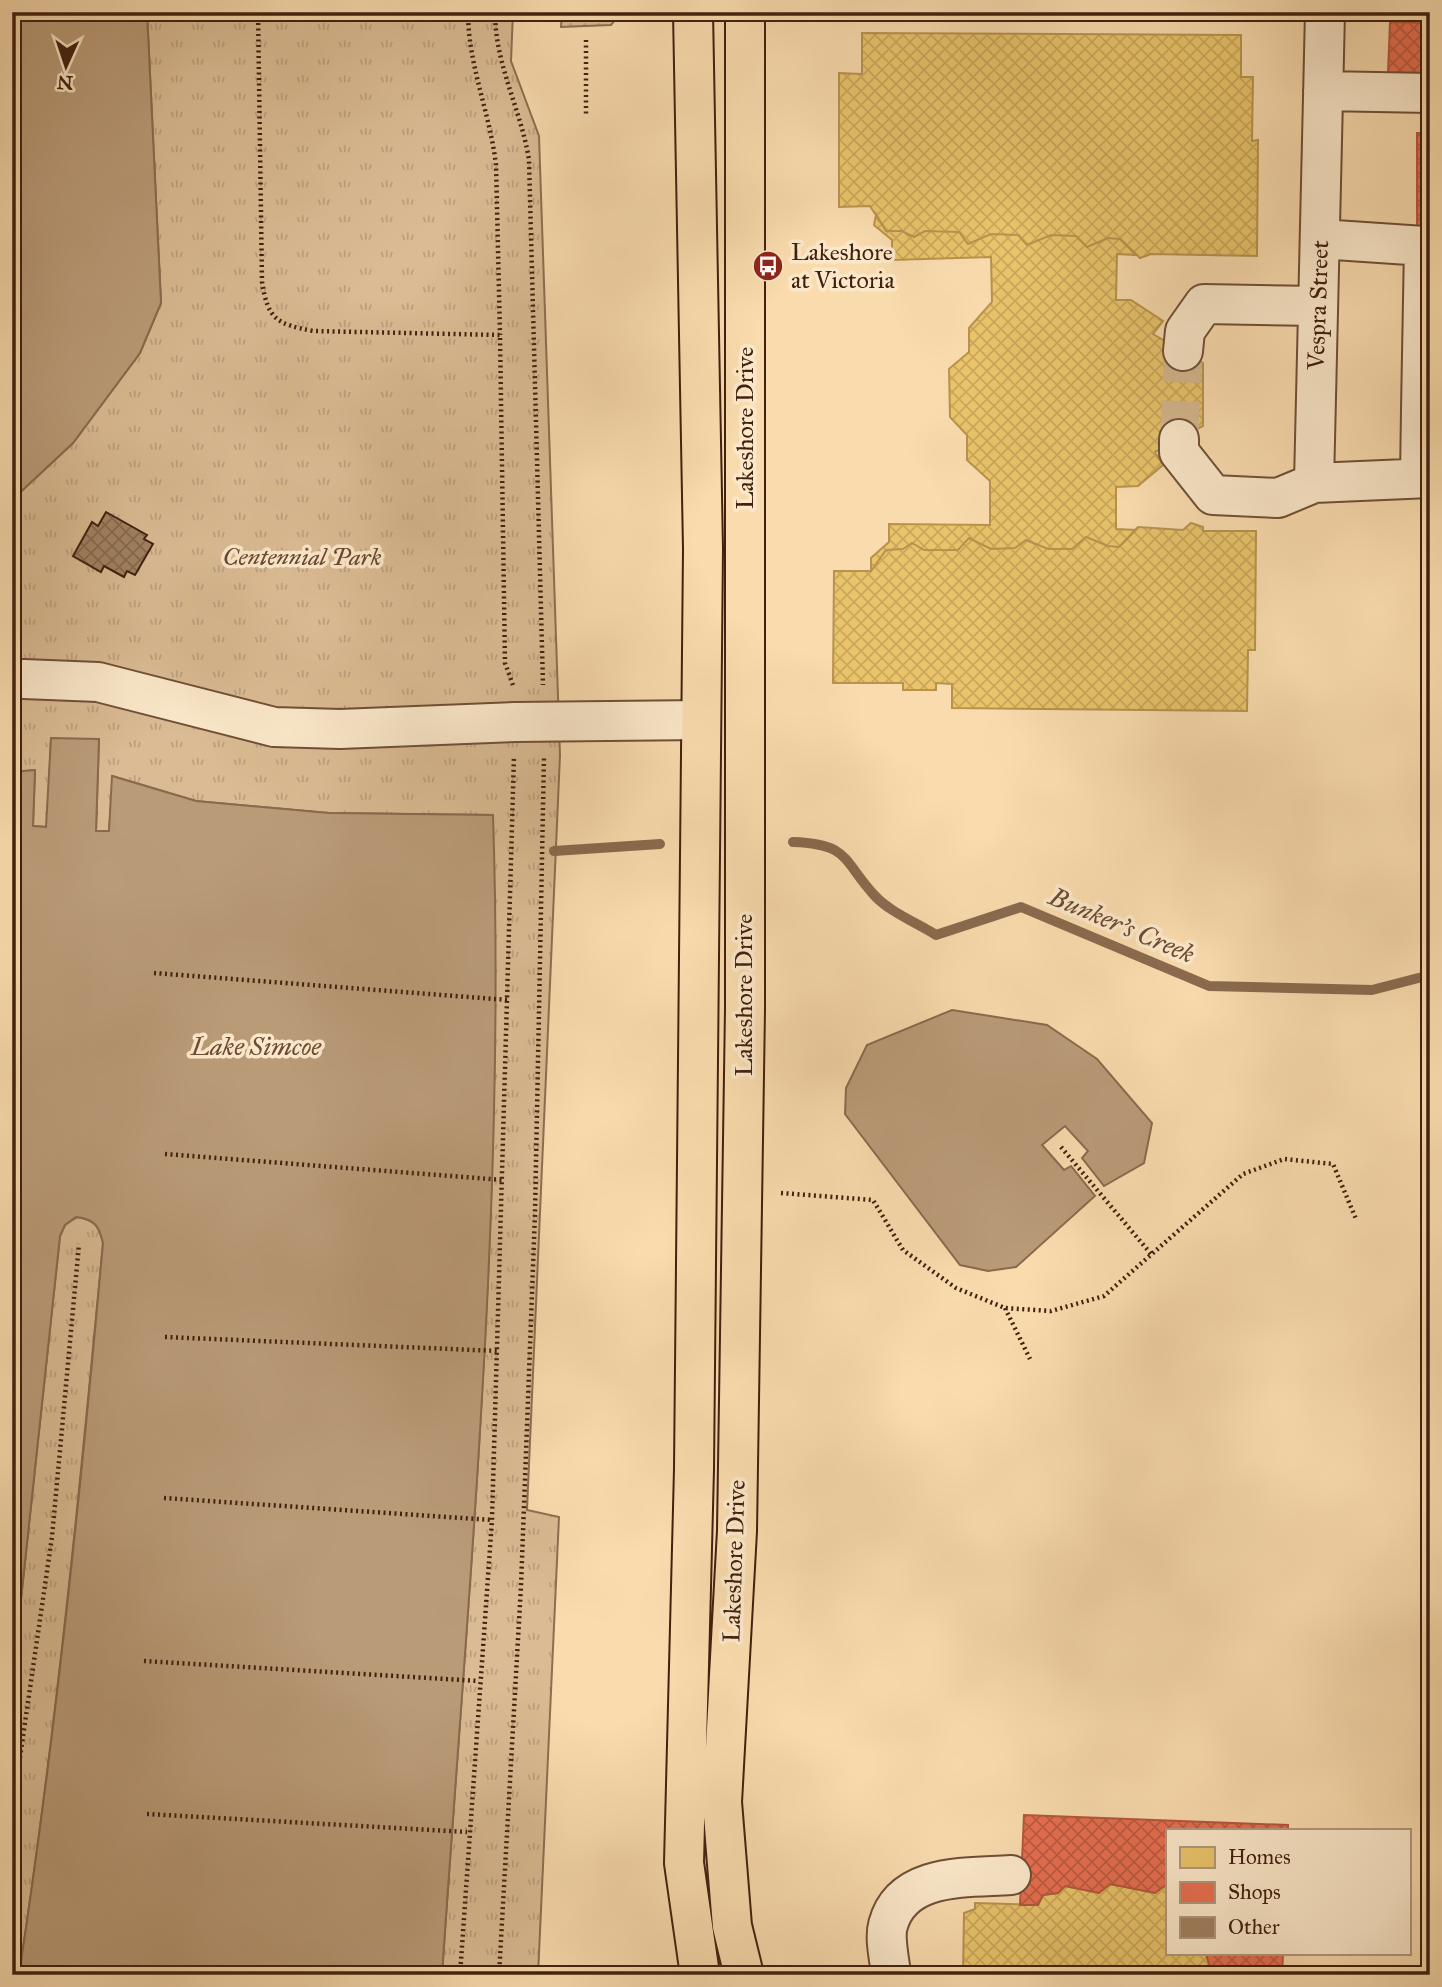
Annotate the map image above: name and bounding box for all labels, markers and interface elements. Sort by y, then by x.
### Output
north arrow [32,32,102,102]
text: N [56,71,74,94]
place label: Lakeshore at Victoria [791,237,895,295]
street label: Vespra Street [1301,239,1335,371]
bus stop icon: Lakeshore at Victoria [751,249,785,283]
street label: Lakeshore Drive [730,347,760,509]
park label: Centennial Park [223,542,382,572]
water label: Bunker's Creek [1044,880,1200,970]
street label: Lakeshore Drive [729,914,759,1076]
water label: Lake Simcoe [190,1030,322,1062]
street label: Lakeshore Drive [716,1479,752,1643]
legend [1166,1829,1410,1955]
text: Homes [1228,1844,1291,1870]
text: Shops [1228,1879,1281,1905]
text: Other [1228,1914,1280,1940]

